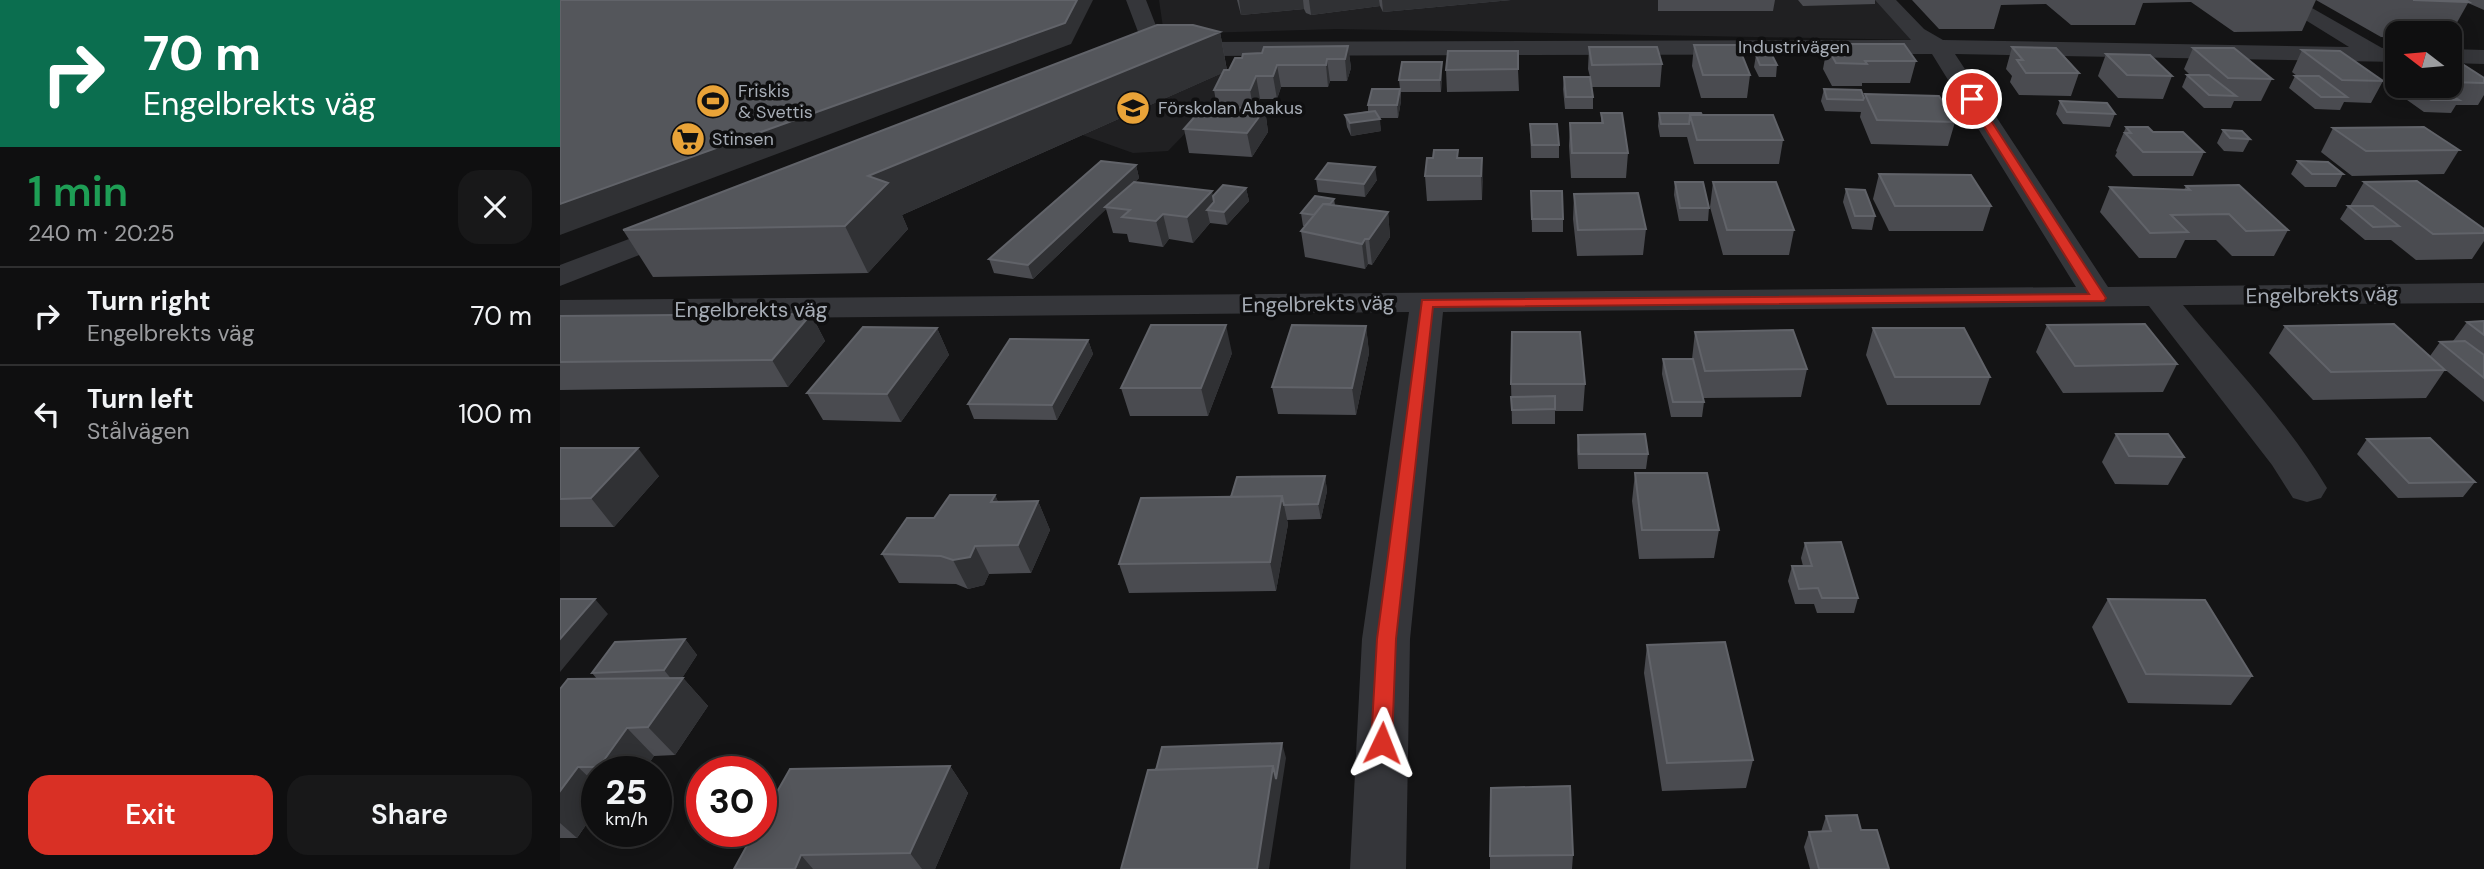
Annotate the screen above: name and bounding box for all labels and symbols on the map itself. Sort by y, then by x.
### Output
north arrow [2385,21,2462,98]
street label: Industrivägen [1738,35,1850,59]
pin [1942,69,2002,129]
place label: Friskis & Svettis [738,79,813,124]
sports icon: Friskis & Svettis [694,82,732,120]
school or university icon: Förskolan Abakus [1114,89,1152,127]
place label: Förskolan Abakus [1158,96,1303,120]
supermarket icon: Stinsen [669,120,707,158]
place label: Stinsen [712,127,774,151]
street label: Engelbrekts väg [2245,280,2399,310]
street label: Engelbrekts väg [1241,289,1395,319]
street label: Engelbrekts väg [675,296,828,324]
position arrow [1345,706,1419,780]
speed limit sign: 30 [686,756,777,847]

